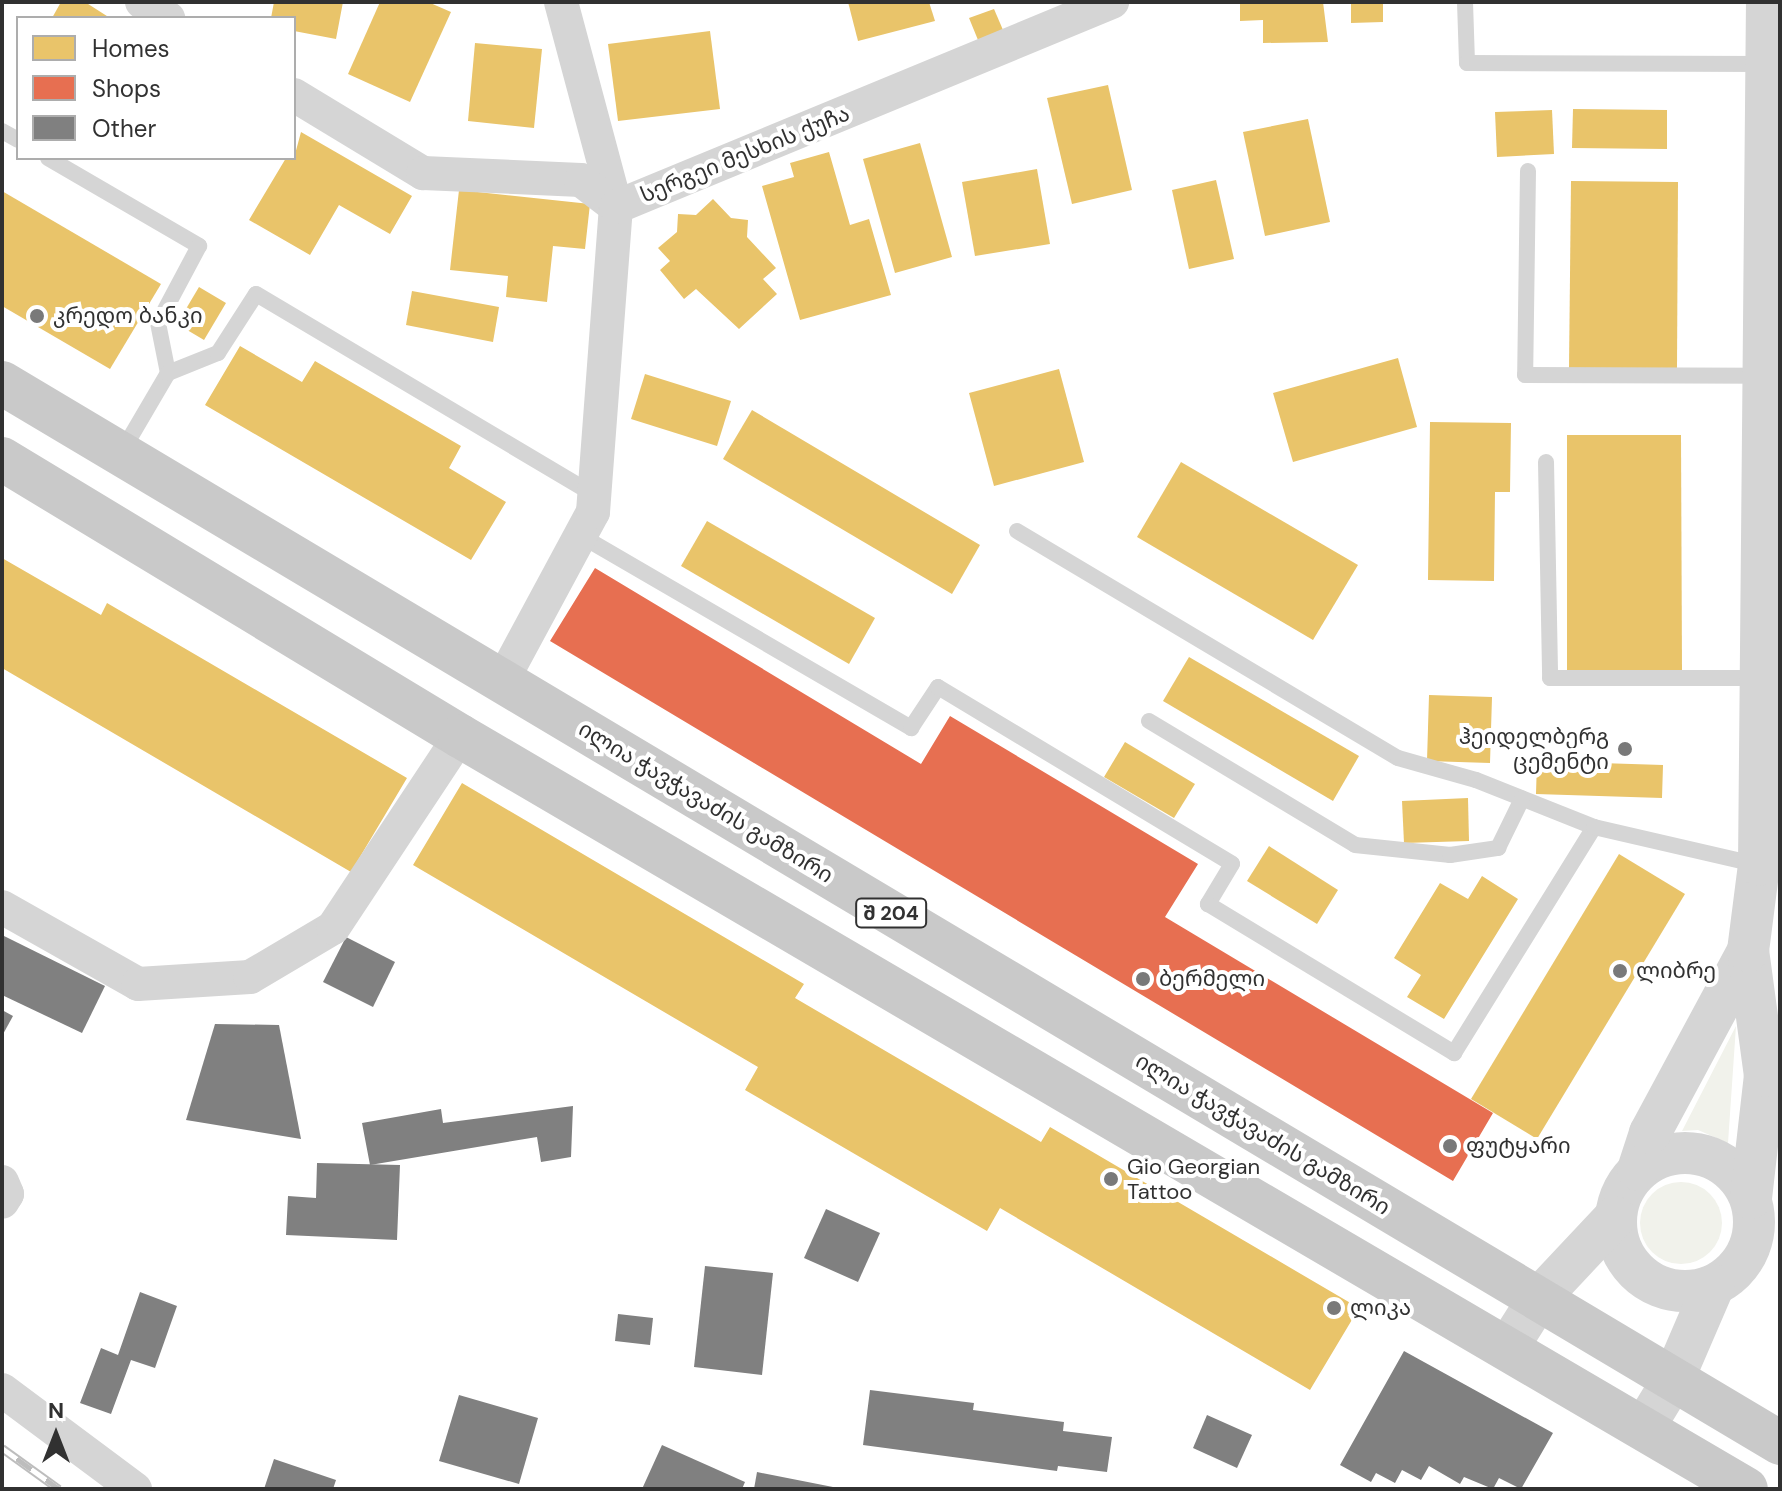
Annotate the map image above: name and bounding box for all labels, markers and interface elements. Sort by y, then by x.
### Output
legend [16,16,296,160]
text: Homes [92,33,170,64]
text: Shops [92,73,161,104]
street label: სერგეი მესხის ქუჩა [637,100,853,208]
text: Other [92,113,156,144]
place label: კრედო ბანკი [53,303,203,329]
marker: კრედო ბანკი [28,307,46,325]
street label: ილია ჭავჭავაძის გამზირი [574,715,838,889]
place label: ჰეიდელბერგ ცემენტი [1459,723,1609,774]
marker: ჰეიდელბერგ ცემენტი [1616,740,1634,758]
road number: შ 204 [855,897,927,929]
place label: ლიბრე [1636,958,1716,984]
marker: ლიბრე [1611,962,1629,980]
place label: ბერმელი [1159,966,1265,992]
marker: ბერმელი [1134,970,1152,988]
street label: ილია ჭავჭავაძის გამზირი [1131,1047,1395,1221]
place label: ფუტყარი [1466,1133,1571,1159]
marker: ფუტყარი [1441,1137,1459,1155]
place label: Gio Georgian Tattoo [1127,1153,1260,1204]
marker: Gio Georgian Tattoo [1102,1170,1120,1188]
place label: ლიკა [1350,1295,1411,1321]
marker: ლიკა [1325,1299,1343,1317]
north arrow [16,1395,96,1475]
text: N [48,1396,64,1425]

